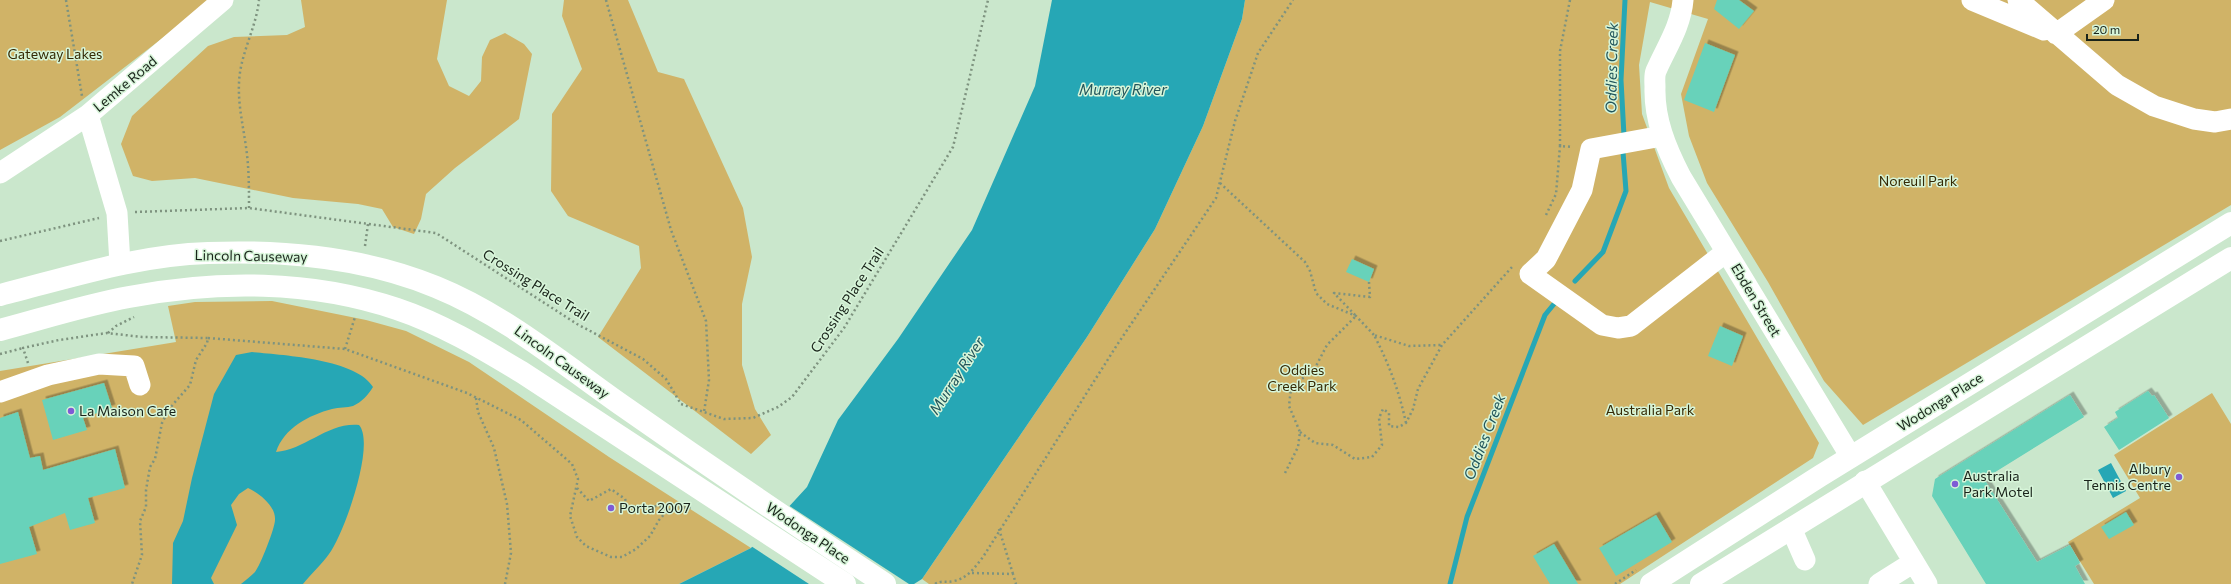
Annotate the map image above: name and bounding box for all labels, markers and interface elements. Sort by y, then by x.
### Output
scale bar [2087,16,2138,42]
water label: Oddies Creek [1601,21,1621,114]
text: 20 m [2093,22,2120,36]
park label: Gateway Lakes [8,45,102,62]
street label: Lemke Road [89,52,160,115]
water label: Murray River [1079,80,1168,98]
park label: Noreuil Park [1879,172,1958,189]
street label: Crossing Place Trail [806,244,887,356]
street label: Crossing Place Trail [480,245,593,324]
street label: Lincoln Causeway [194,246,308,265]
street label: Ebden Street [1728,260,1785,340]
street label: Lincoln Causeway [512,322,613,402]
water label: Murray River [925,333,988,417]
park label: Oddies Creek Park [1267,361,1337,394]
street label: Wodonga Place [1894,369,1986,435]
water label: Oddies Creek [1459,390,1509,482]
park label: Australia Park [1606,401,1695,418]
place label: La Maison Cafe [79,402,176,419]
marker: La Maison Cafe [66,406,76,416]
place label: Albury Tennis Centre [2084,460,2171,493]
place label: Australia Park Motel [1963,467,2033,500]
marker: Albury Tennis Centre [2174,472,2184,482]
marker: Australia Park Motel [1950,479,1960,489]
street label: Wodonga Place [763,498,853,567]
place label: Porta 2007 [619,499,691,516]
marker: Porta 2007 [606,503,616,513]

